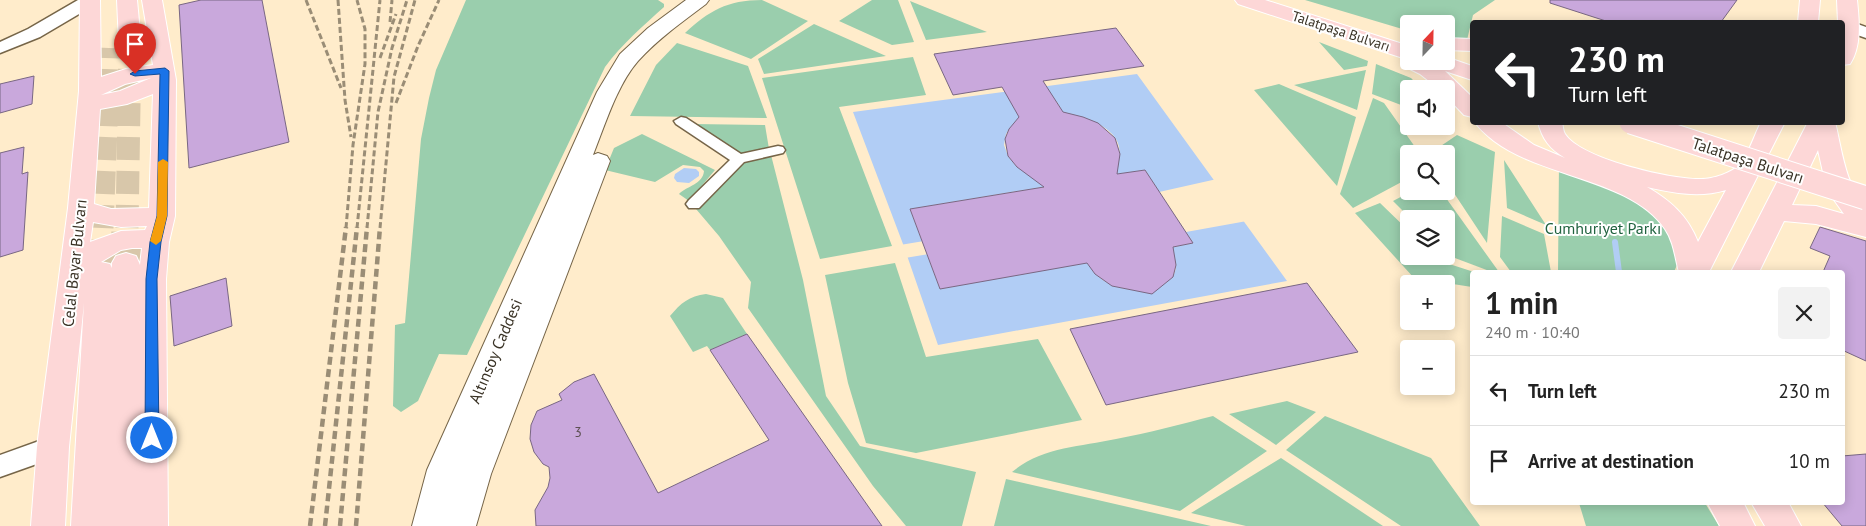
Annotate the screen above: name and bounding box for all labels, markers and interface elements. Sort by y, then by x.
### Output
street label: Talatpaşa Bulvarı [1290,7,1392,55]
north arrow [1400,15,1455,70]
map controls [1400,15,1455,395]
pin [114,23,156,74]
icon: arrive [121,30,149,58]
text: 230 m [1568,36,1665,82]
icon: left [1485,40,1550,105]
button: sound [1400,80,1455,135]
text: Turn left [1568,80,1647,108]
street label: Talatpaşa Bulvarı [1689,132,1807,188]
button: search [1400,145,1455,200]
street label: Celal Bayar Bulvarı [57,198,91,328]
button: layers [1400,210,1455,265]
park label: Cumhuriyet Parkı [1545,218,1661,238]
button: + [1400,275,1455,330]
text: 1 min [1485,283,1558,322]
button: close [1778,287,1830,339]
street label: Altınsoy Caddesi [464,296,526,406]
text: 240 m · 10:40 [1485,322,1580,342]
button: − [1400,340,1455,395]
icon: left [1485,377,1513,405]
text: Turn left [1528,379,1597,403]
text: 230 m [1778,379,1830,403]
position arrow [125,411,177,463]
house number: 3 [574,423,582,441]
icon: arrive [1485,447,1513,475]
text: Arrive at destination [1528,449,1694,473]
text: 10 m [1789,449,1830,473]

